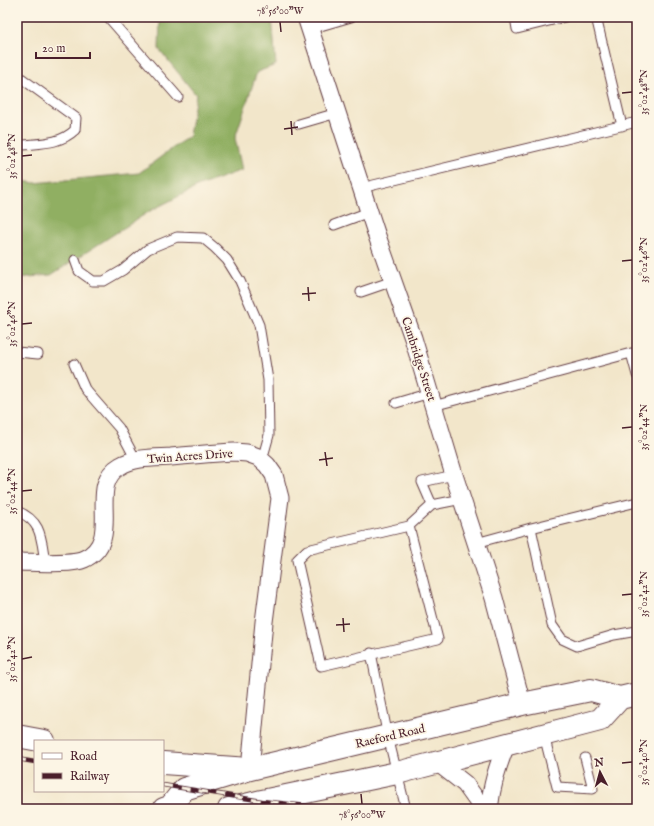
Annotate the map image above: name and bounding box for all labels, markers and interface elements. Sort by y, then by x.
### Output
text: 78°56'00"W [257,5,304,18]
scale bar [36,34,90,60]
text: 20 m [42,41,65,56]
text: 35°02'48"N [638,69,651,115]
text: 35°02'48"N [6,133,19,179]
text: 35°02'46"N [638,237,651,283]
text: 35°02'46"N [6,301,19,347]
street label: Cambridge Street [398,315,439,403]
text: 35°02'44"N [638,404,651,450]
street label: Twin Acres Drive [147,446,234,467]
text: 35°02'44"N [6,468,19,514]
text: 35°02'42"N [638,571,651,617]
text: 35°02'42"N [6,636,19,682]
street label: Raeford Road [354,721,427,752]
text: 35°02'40"N [638,738,651,785]
legend [34,740,164,792]
text: Road [70,749,98,764]
north arrow [580,752,620,792]
text: N [593,756,605,771]
text: Railway [70,769,109,784]
text: 78°56'00"W [339,809,386,822]

